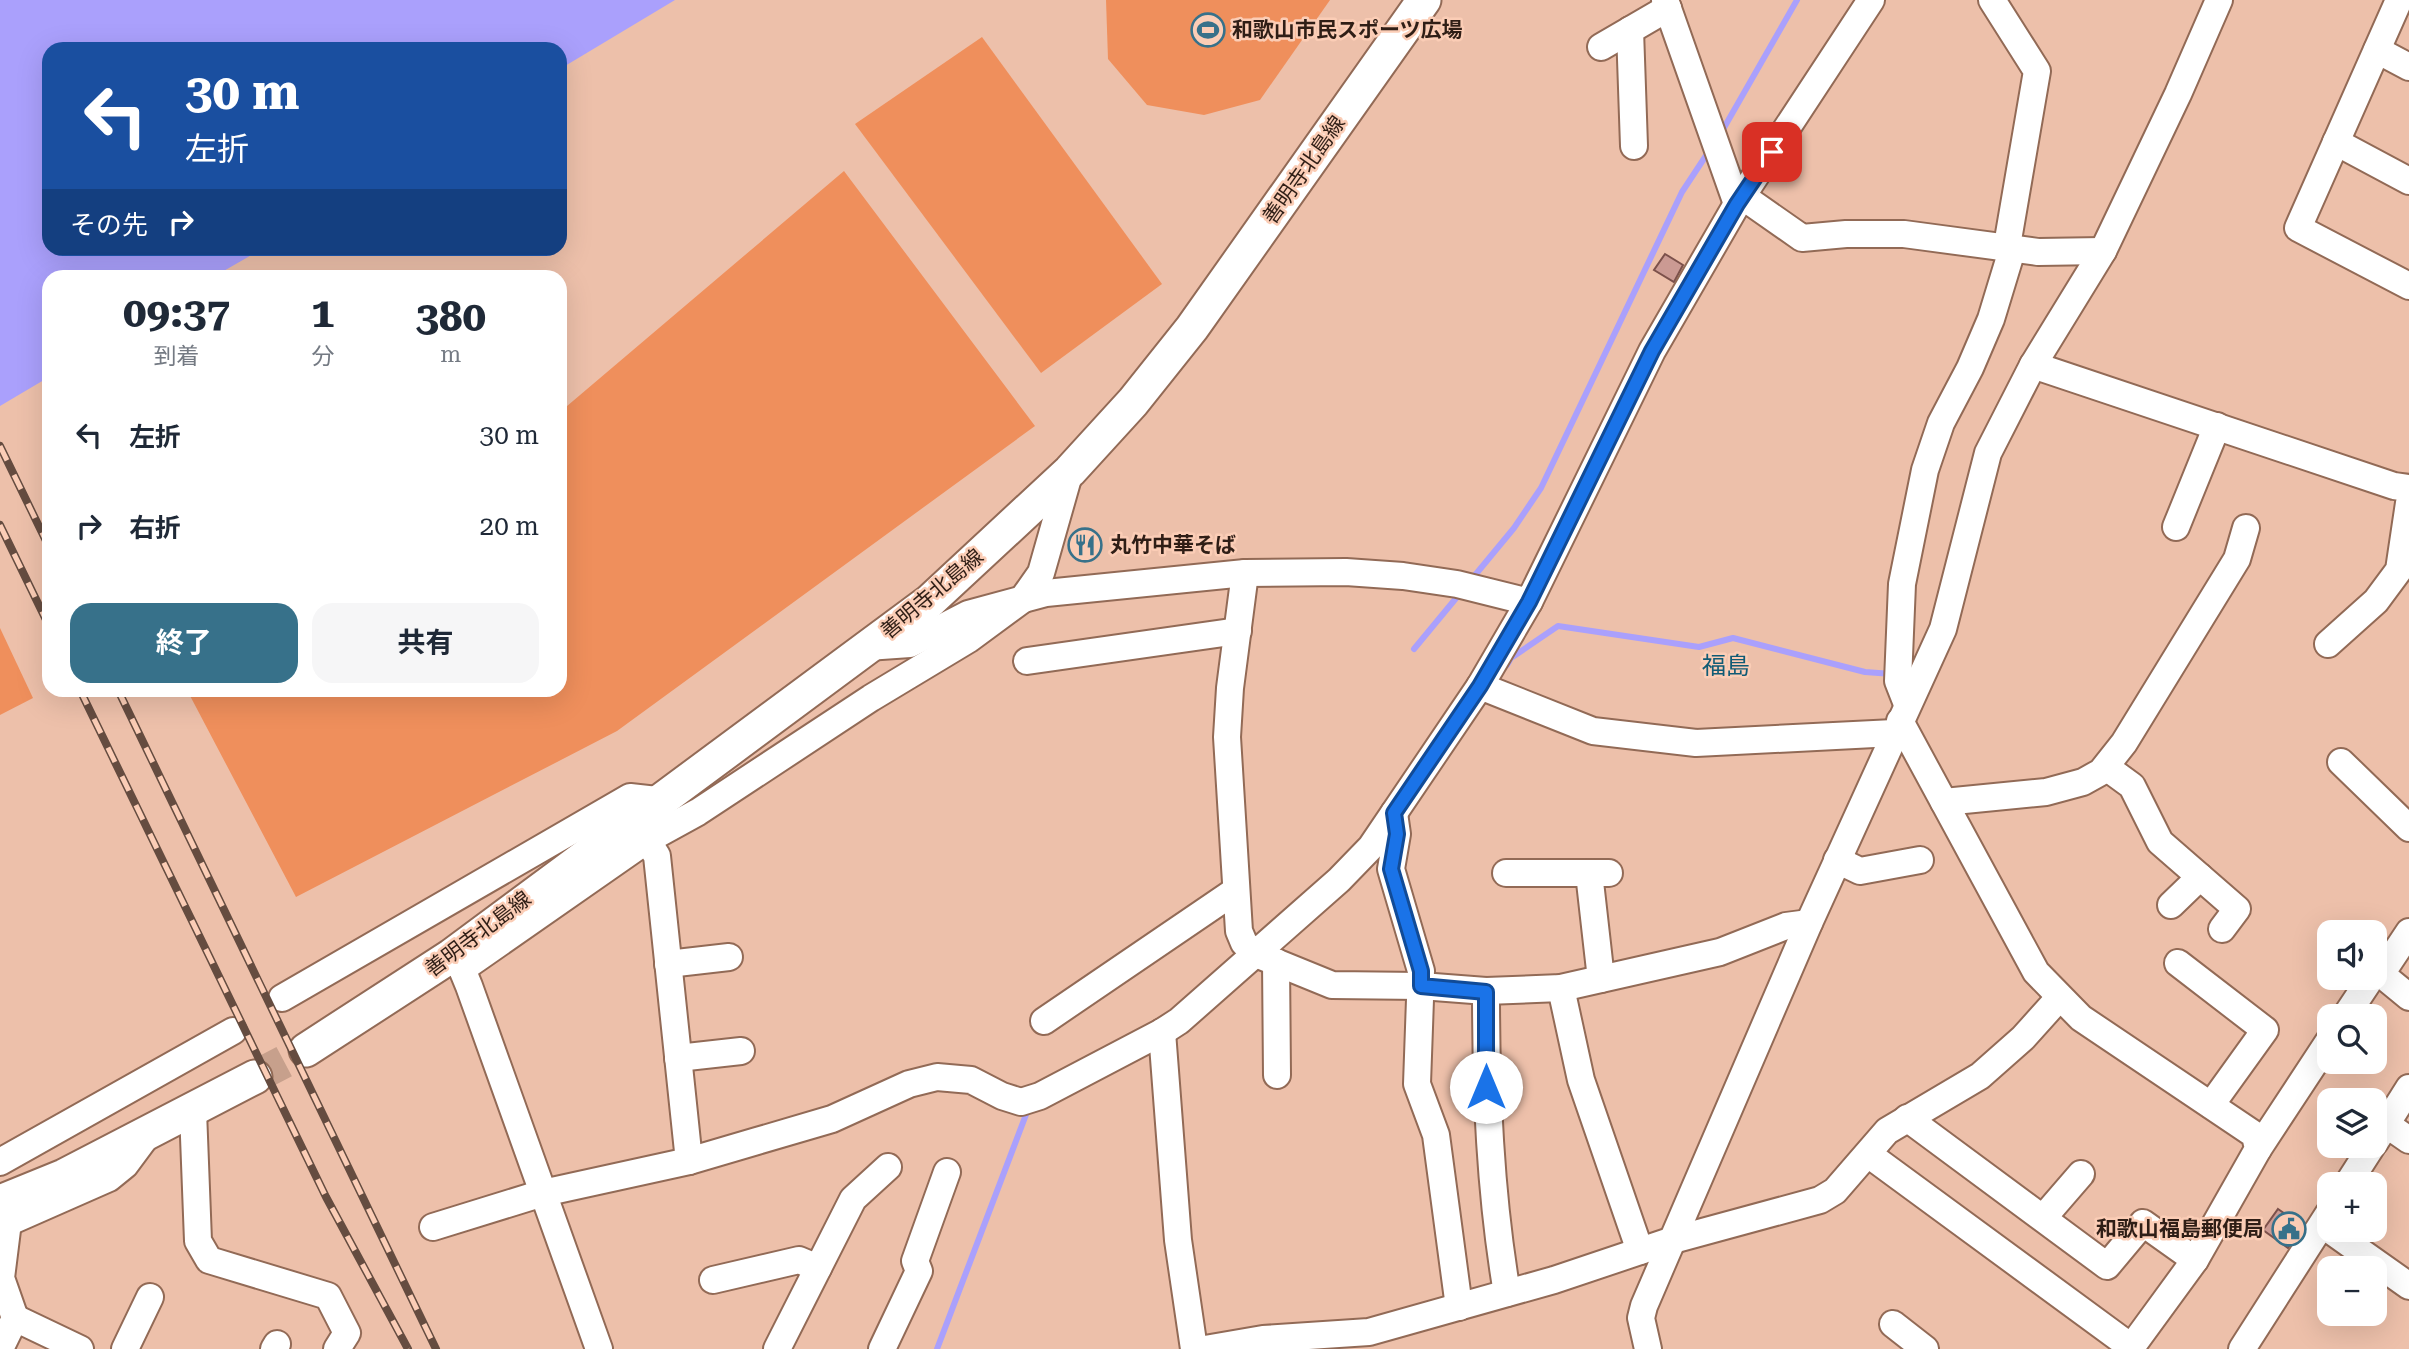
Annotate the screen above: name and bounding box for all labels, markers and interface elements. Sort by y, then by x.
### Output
sports icon: 和歌山市民スポーツ広場 [1189,11,1227,49]
place label: 和歌山市民スポーツ広場 [1232,18,1463,42]
text: 30 m [185,64,300,121]
icon: left [70,70,161,161]
street label: 善明寺北島線 [1258,112,1350,228]
pin [1742,122,1802,182]
text: 左折 [185,130,249,168]
icon: arrive [1753,133,1791,171]
icon: right [162,203,200,241]
text: その先 [70,210,148,240]
text: 09:37 [123,288,230,337]
text: 1 [311,288,335,337]
text: 380 [415,292,486,341]
text: m [440,341,461,368]
text: 到着 [154,343,200,370]
text: 分 [311,343,334,370]
icon: left [70,416,108,454]
text: 30 m [480,420,539,450]
text: 左折 [129,422,181,452]
icon: right [70,507,108,545]
text: 20 m [480,511,539,541]
text: 右折 [129,513,181,543]
restaurant icon: 丸竹中華そば [1066,526,1104,564]
place label: 丸竹中華そば [1110,533,1236,557]
street label: 善明寺北島線 [876,544,988,644]
button: 終了 [70,603,298,683]
button: 共有 [312,603,539,683]
district label: 福島 [1702,652,1750,680]
street label: 善明寺北島線 [420,887,536,981]
map controls [2317,920,2387,1326]
button: sound [2317,920,2387,990]
button: search [2317,1004,2387,1074]
position arrow [1449,1050,1523,1124]
button: layers [2317,1088,2387,1158]
button: + [2317,1172,2387,1242]
public building icon: 和歌山福島郵便局 [2270,1210,2308,1248]
place label: 和歌山福島郵便局 [2096,1217,2264,1241]
button: − [2317,1256,2387,1326]

